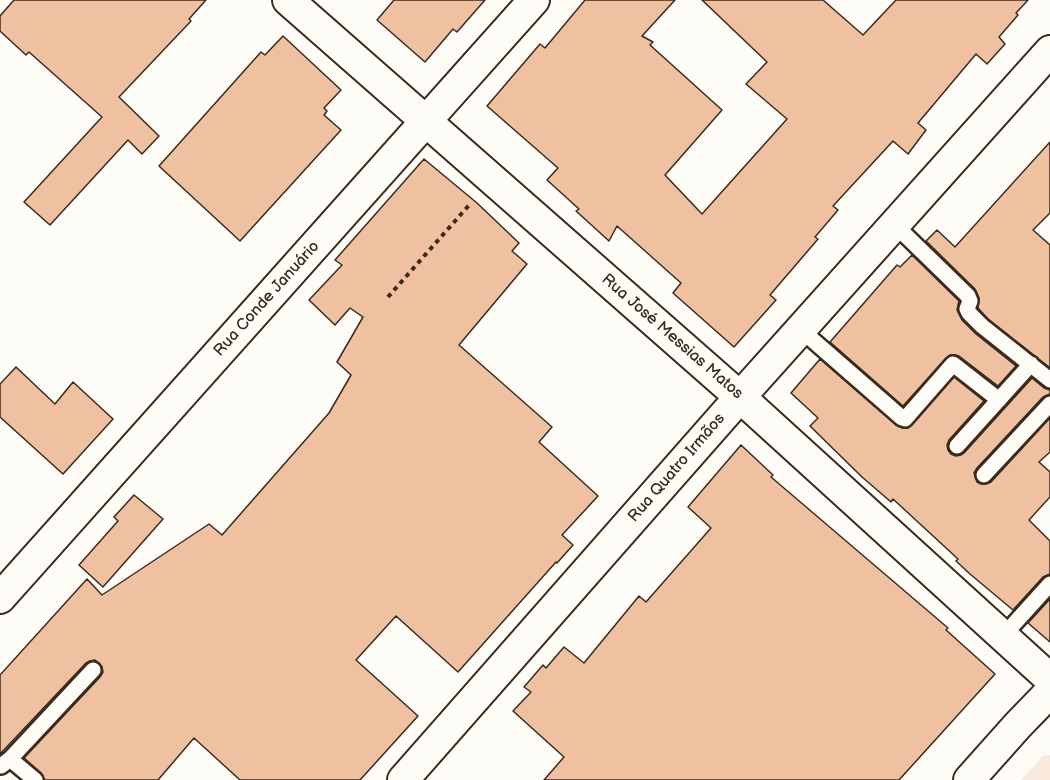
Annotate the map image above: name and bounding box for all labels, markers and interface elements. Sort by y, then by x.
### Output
street label: Rua Conde Januário [210,237,324,361]
street label: Rua José Messias Matos [597,270,747,404]
street label: Rua Quatro Irmãos [624,410,730,526]

